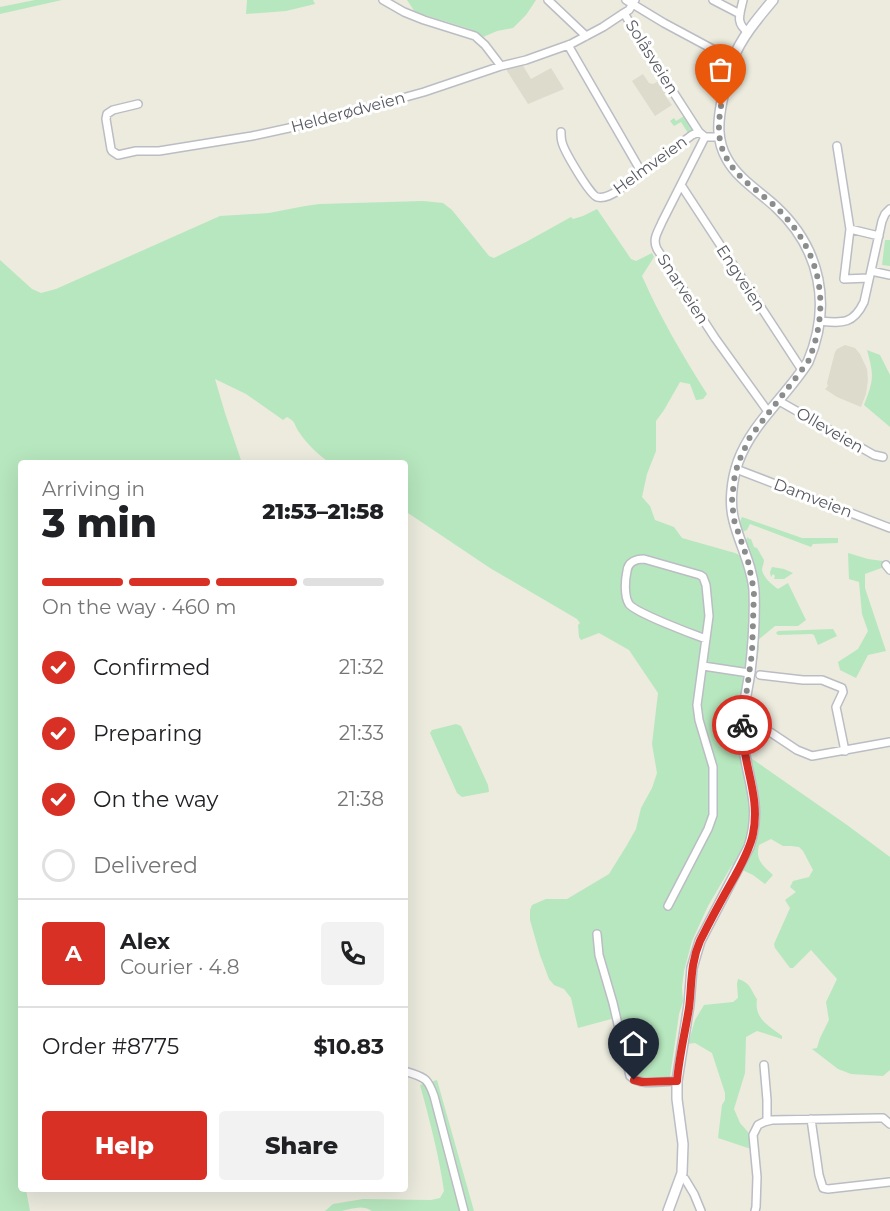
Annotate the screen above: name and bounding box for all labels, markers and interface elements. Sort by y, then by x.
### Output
street label: Solåsveien [622,16,682,98]
pin [695,44,746,106]
icon: bag [704,53,737,86]
street label: Helderødveien [289,88,407,136]
street label: Helmveien [609,132,691,198]
street label: Engveien [713,241,769,315]
street label: Snarveien [653,250,713,328]
street label: Olleveien [793,403,867,457]
street label: Damveien [771,474,855,522]
text: Arriving in [42,477,145,501]
text: 21:53–21:58 [262,498,384,525]
text: 3 min [42,499,157,547]
text: On the way · 460 m [42,595,237,619]
icon: check [42,651,75,684]
text: Confirmed [93,654,210,681]
text: 21:32 [339,655,384,679]
courier [712,695,772,755]
icon: bike [726,709,759,742]
icon: check [42,717,75,750]
text: Preparing [93,720,202,747]
text: 21:33 [339,721,384,745]
icon: check [42,783,75,816]
text: On the way [93,786,218,813]
text: 21:38 [337,787,384,811]
text: Delivered [93,852,198,879]
button: phone [321,922,384,985]
text: Alex [120,928,170,955]
text: A [65,940,82,967]
text: Courier · 4.8 [120,955,239,979]
pin [608,1018,659,1080]
icon: home [617,1027,650,1060]
text: Order #8775 [42,1033,179,1060]
text: $10.83 [313,1033,384,1060]
button: Help [42,1111,207,1180]
button: Share [219,1111,384,1180]

